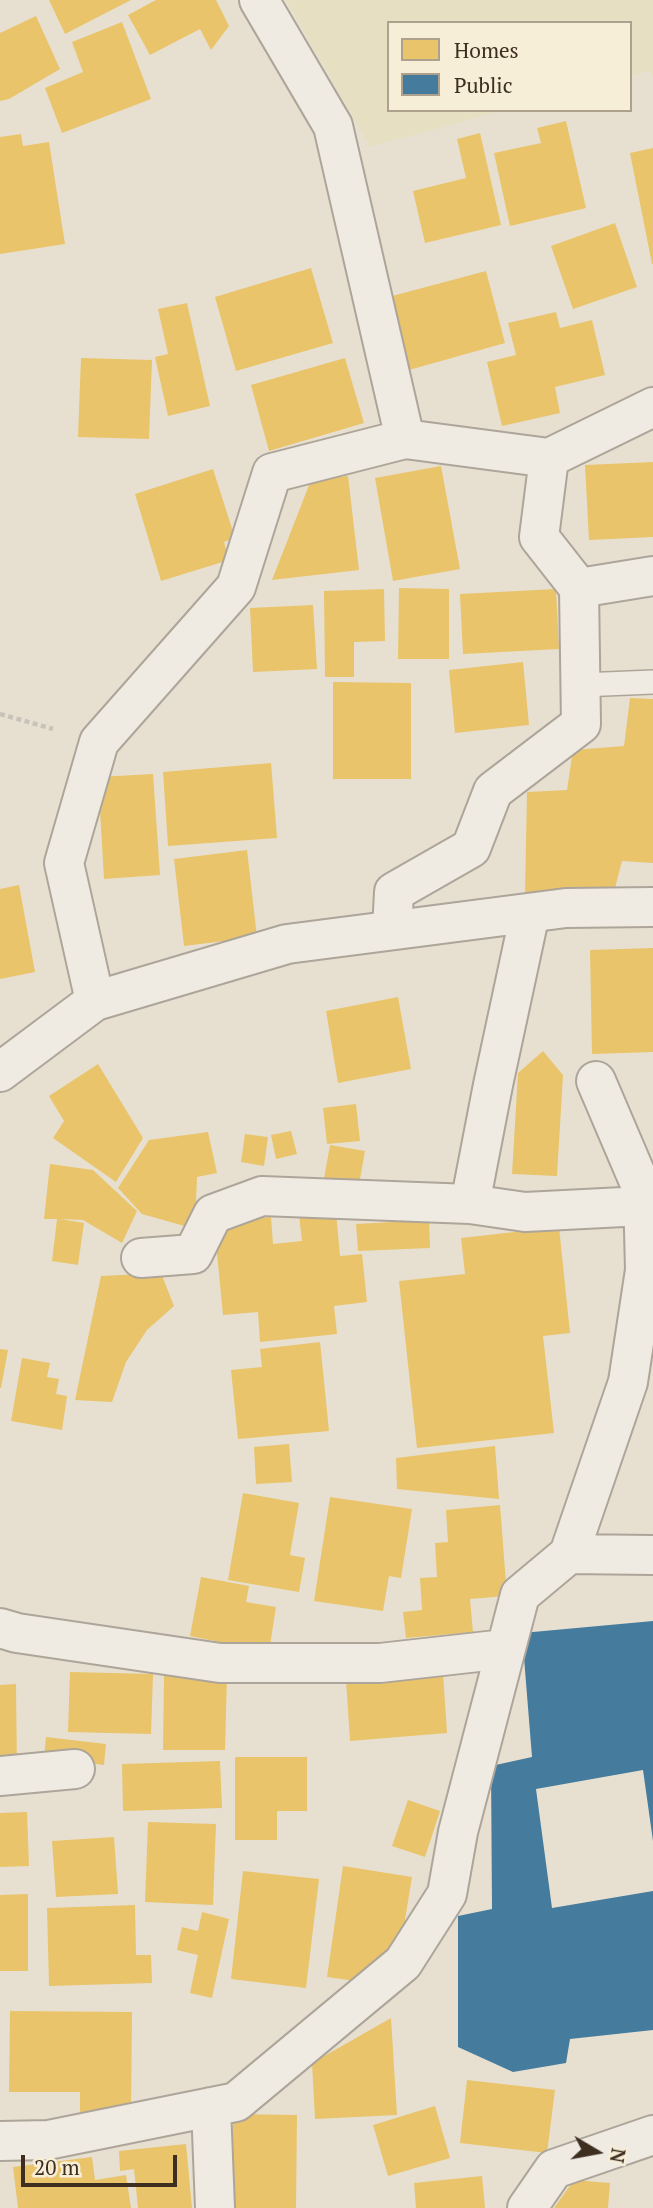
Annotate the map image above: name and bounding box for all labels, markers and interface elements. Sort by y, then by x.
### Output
legend [387,21,632,112]
text: Homes [454,36,519,64]
text: Public [454,71,512,99]
north arrow [562,2117,632,2187]
scale bar [24,2142,180,2186]
text: N [605,2146,632,2165]
text: 20 m [34,2153,80,2181]

